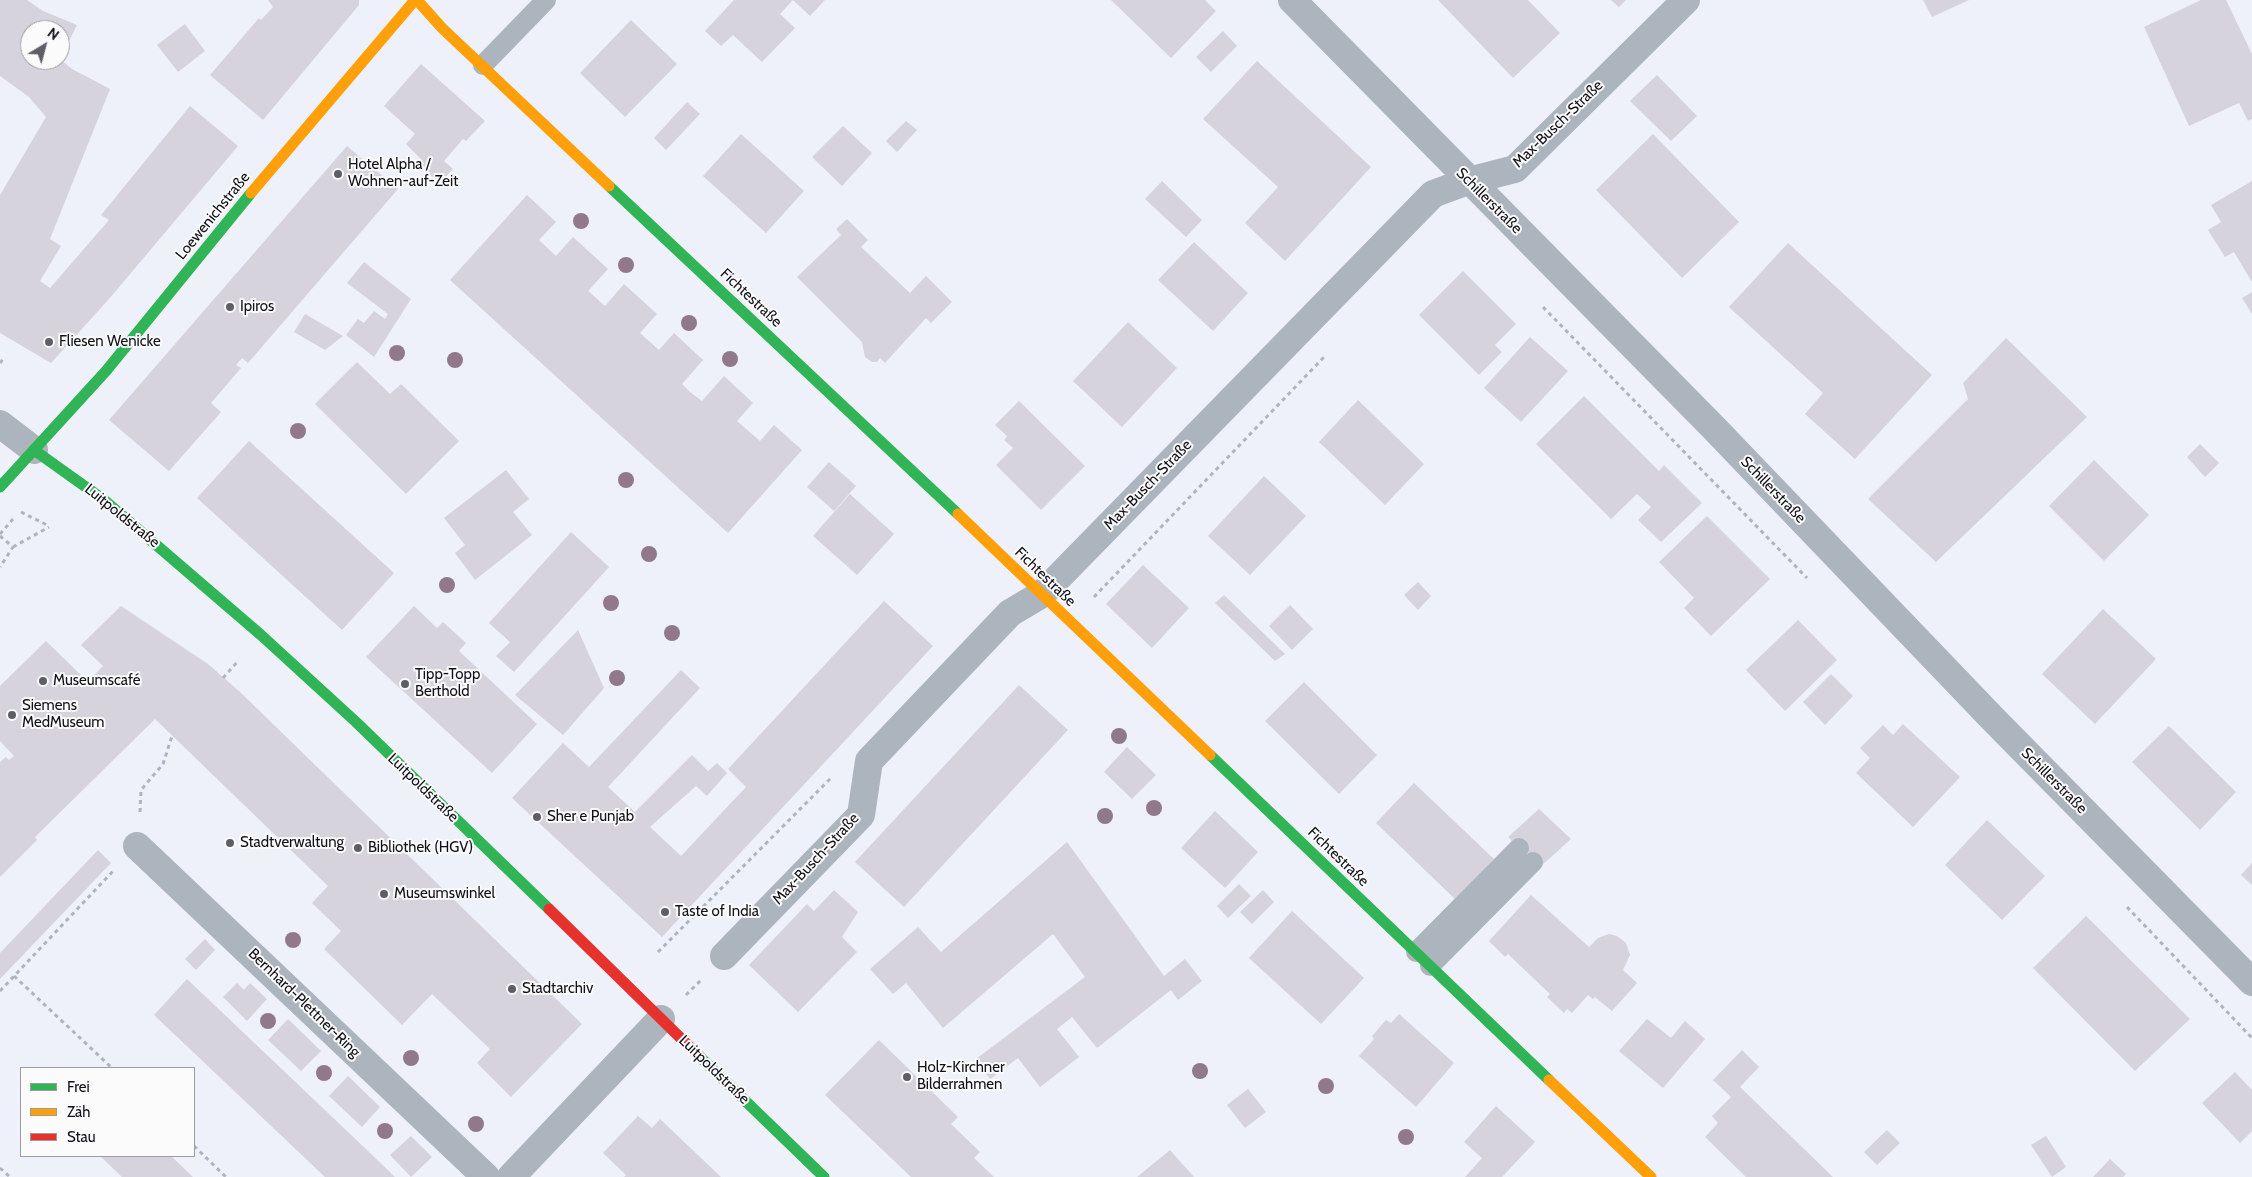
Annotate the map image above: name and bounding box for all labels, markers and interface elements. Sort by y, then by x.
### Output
north arrow [20,20,70,70]
text: N [44,24,63,44]
street label: Max-Busch-Straße [1509,76,1607,172]
place label: Hotel Alpha / Wohnen-auf-Zeit [348,156,458,191]
street label: Schillerstraße [1452,164,1526,238]
marker: Hotel Alpha / Wohnen-auf-Zeit [332,168,344,180]
street label: Loewenichstraße [172,169,254,263]
street label: Fichtestraße [716,265,786,331]
place label: Ipiros [240,298,274,316]
marker: Ipiros [224,301,236,313]
place label: Fliesen Wenicke [59,333,161,351]
marker: Fliesen Wenicke [43,336,55,348]
street label: Max-Busch-Straße [1100,436,1196,534]
street label: Schillerstraße [1737,453,1809,527]
street label: Luitpoldstraße [81,480,163,552]
street label: Fichtestraße [1011,544,1079,610]
place label: Tipp-Topp Berthold [415,666,480,701]
place label: Museumscafé [53,672,140,690]
marker: Museumscafé [37,675,49,687]
marker: Tipp-Topp Berthold [399,678,411,690]
place label: Siemens MedMuseum [22,697,105,732]
marker: Siemens MedMuseum [6,709,18,721]
street label: Schillerstraße [2017,744,2091,818]
street label: Luitpoldstraße [384,750,462,826]
place label: Sher e Punjab [547,808,634,826]
street label: Max-Busch-Straße [769,810,863,908]
marker: Sher e Punjab [531,811,543,823]
street label: Fichtestraße [1304,824,1372,890]
place label: Stadtverwaltung [240,834,344,852]
marker: Stadtverwaltung [224,837,236,849]
place label: Bibliothek (HGV) [368,839,473,857]
marker: Bibliothek (HGV) [352,842,364,854]
place label: Museumswinkel [394,885,495,903]
marker: Museumswinkel [378,888,390,900]
place label: Taste of India [675,903,759,921]
marker: Taste of India [659,906,671,918]
street label: Bernhard-Plettner-Ring [244,945,364,1061]
place label: Stadtarchiv [522,980,593,998]
marker: Stadtarchiv [506,983,518,995]
street label: Luitpoldstraße [675,1032,753,1108]
place label: Holz-Kirchner Bilderrahmen [917,1059,1005,1094]
legend [20,1067,195,1157]
marker: Holz-Kirchner Bilderrahmen [901,1071,913,1083]
text: Frei [67,1078,90,1096]
text: Zäh [67,1103,90,1121]
text: Stau [67,1128,96,1146]

